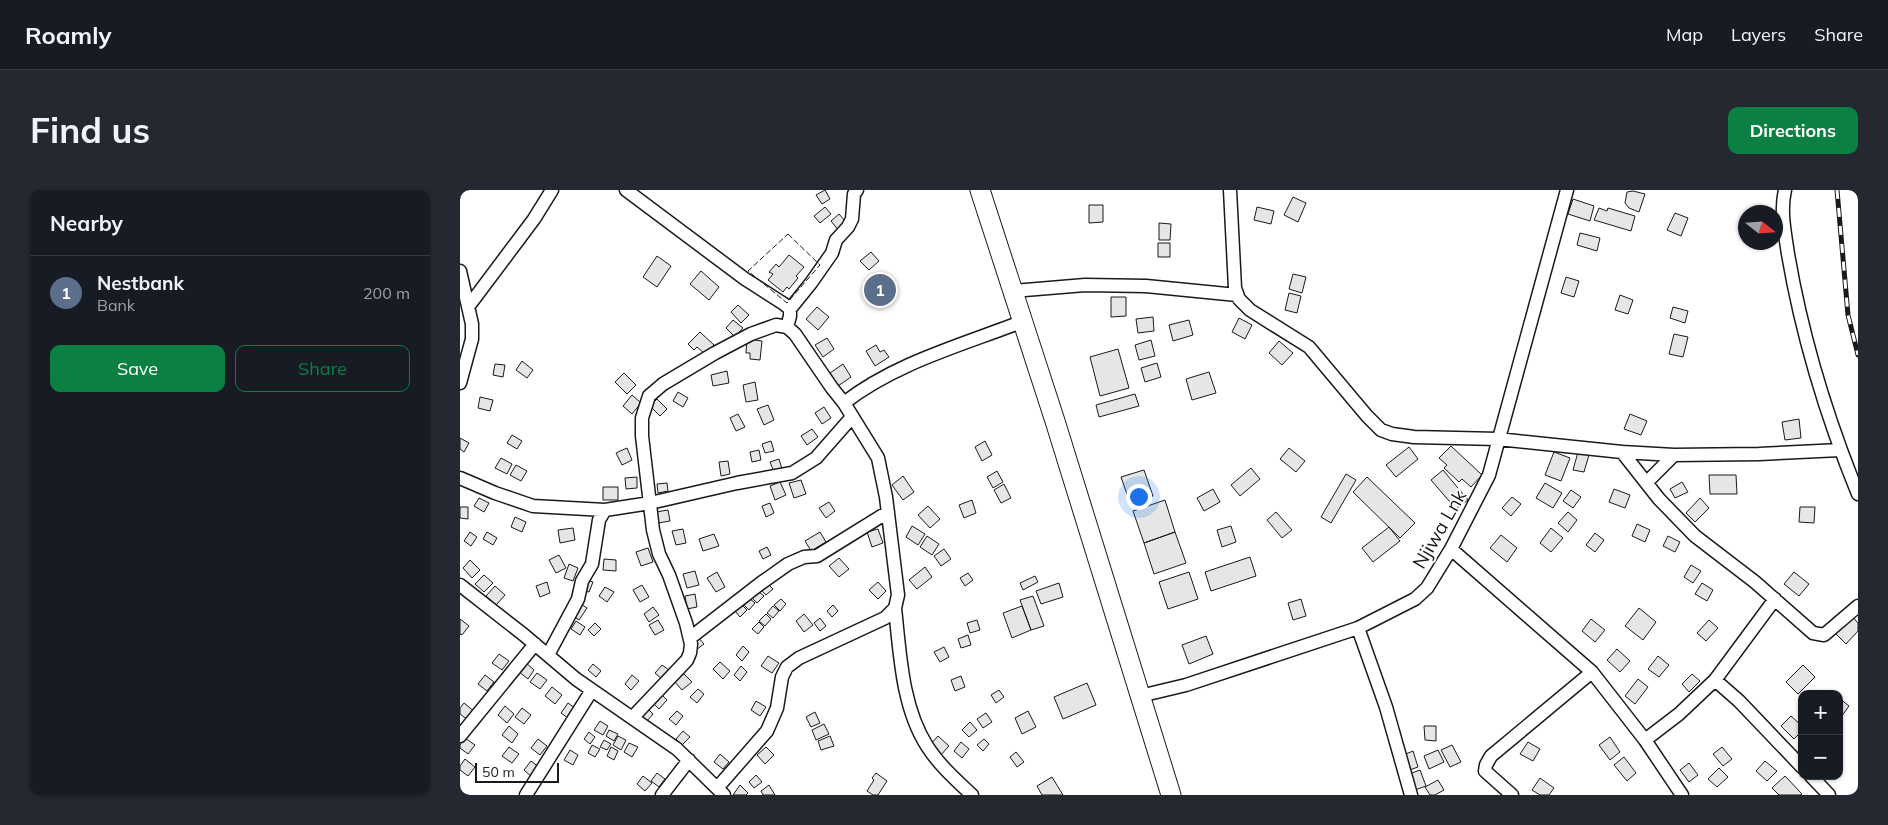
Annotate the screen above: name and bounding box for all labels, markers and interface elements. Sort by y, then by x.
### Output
text: Roamly [25,20,112,50]
text: Map [1666,23,1703,46]
text: Layers [1731,23,1786,46]
text: Share [1814,23,1863,46]
button: Directions [1728,107,1858,154]
text: Find us [30,108,150,152]
north arrow [1738,205,1783,250]
text: Nearby [50,210,123,236]
text: Nestbank [97,271,184,295]
pin: 1 [864,271,896,309]
text: 1 [61,283,71,303]
text: 200 m [363,283,410,303]
text: Bank [97,295,135,315]
button: Save [50,345,225,392]
button: Share [235,345,410,392]
your location [1126,484,1152,510]
street label: Njiwa Lnk [1407,485,1471,573]
map controls [1798,690,1843,780]
button: + [1798,690,1843,735]
button: − [1798,735,1843,780]
scale bar [475,760,559,783]
text: 50 m [482,763,515,781]

